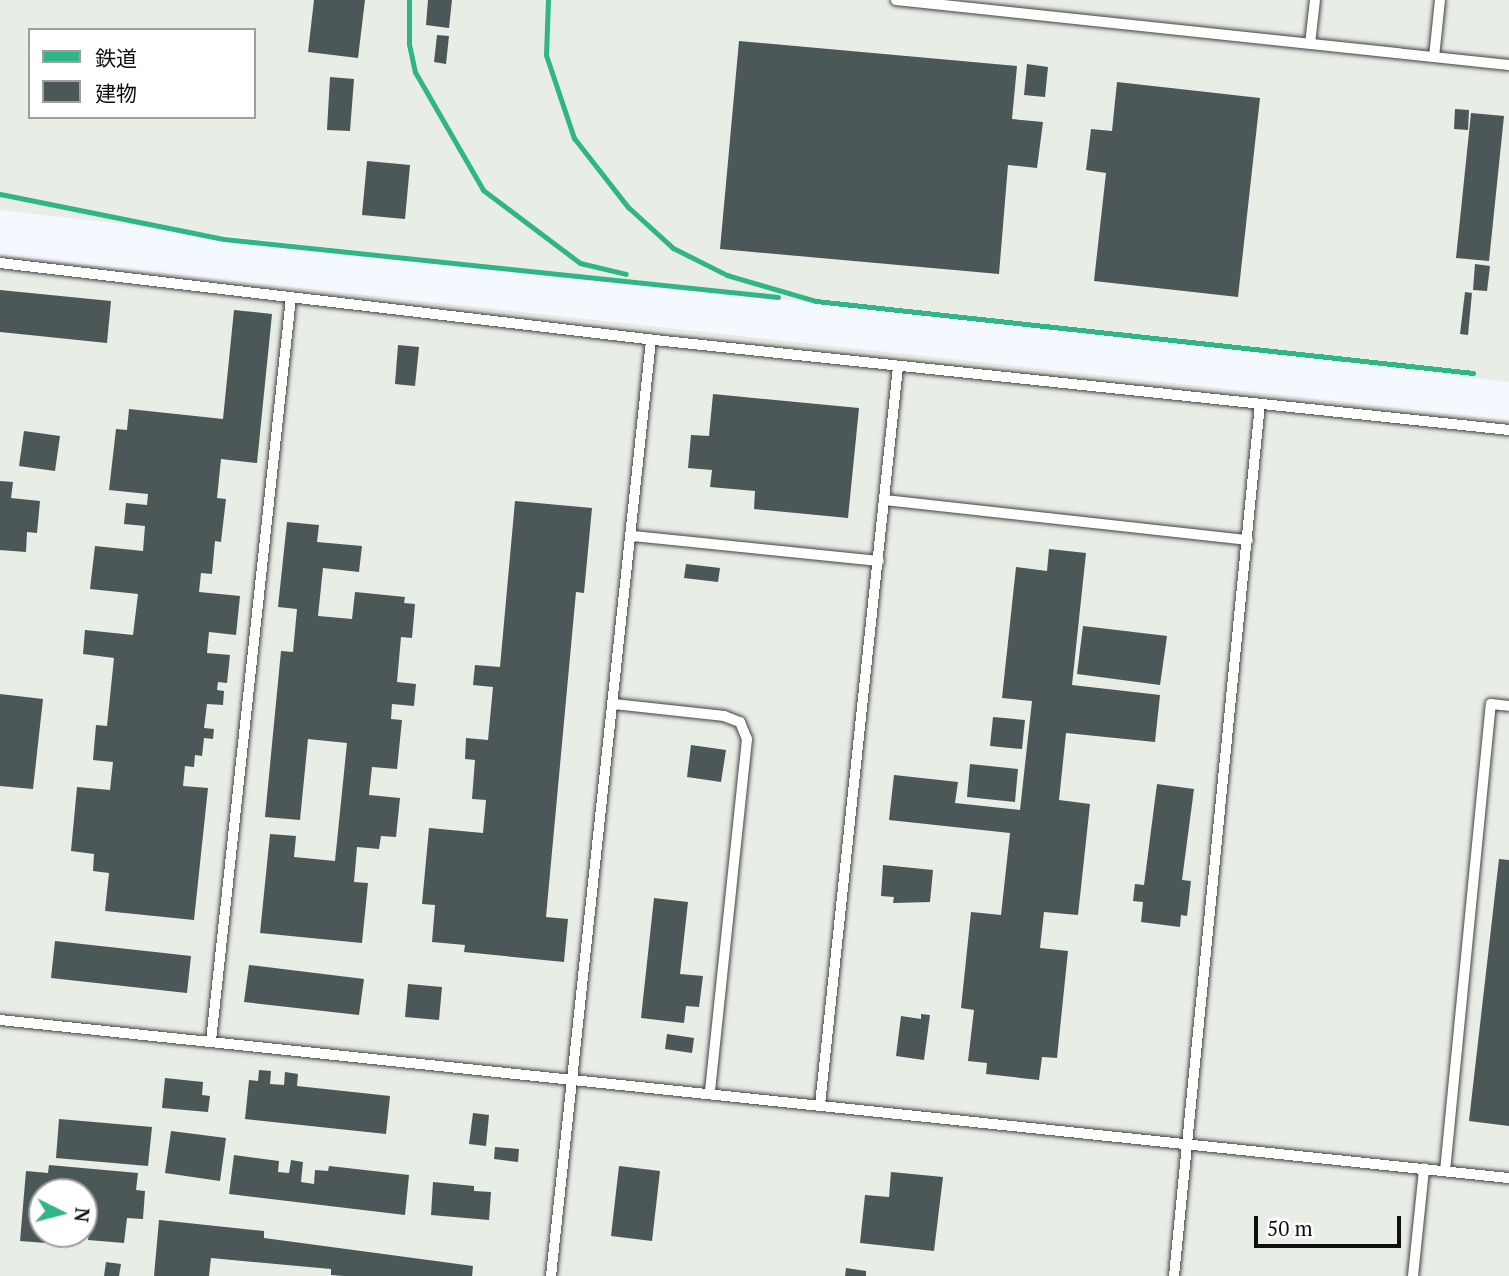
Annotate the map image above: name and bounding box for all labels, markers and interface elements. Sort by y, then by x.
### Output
legend [28,28,256,119]
text: 鉄道 [95,44,137,72]
text: 建物 [95,79,137,107]
north arrow [28,1178,98,1248]
scale bar [1257,1202,1404,1246]
text: N [69,1207,96,1224]
text: 50 m [1267,1214,1313,1242]

